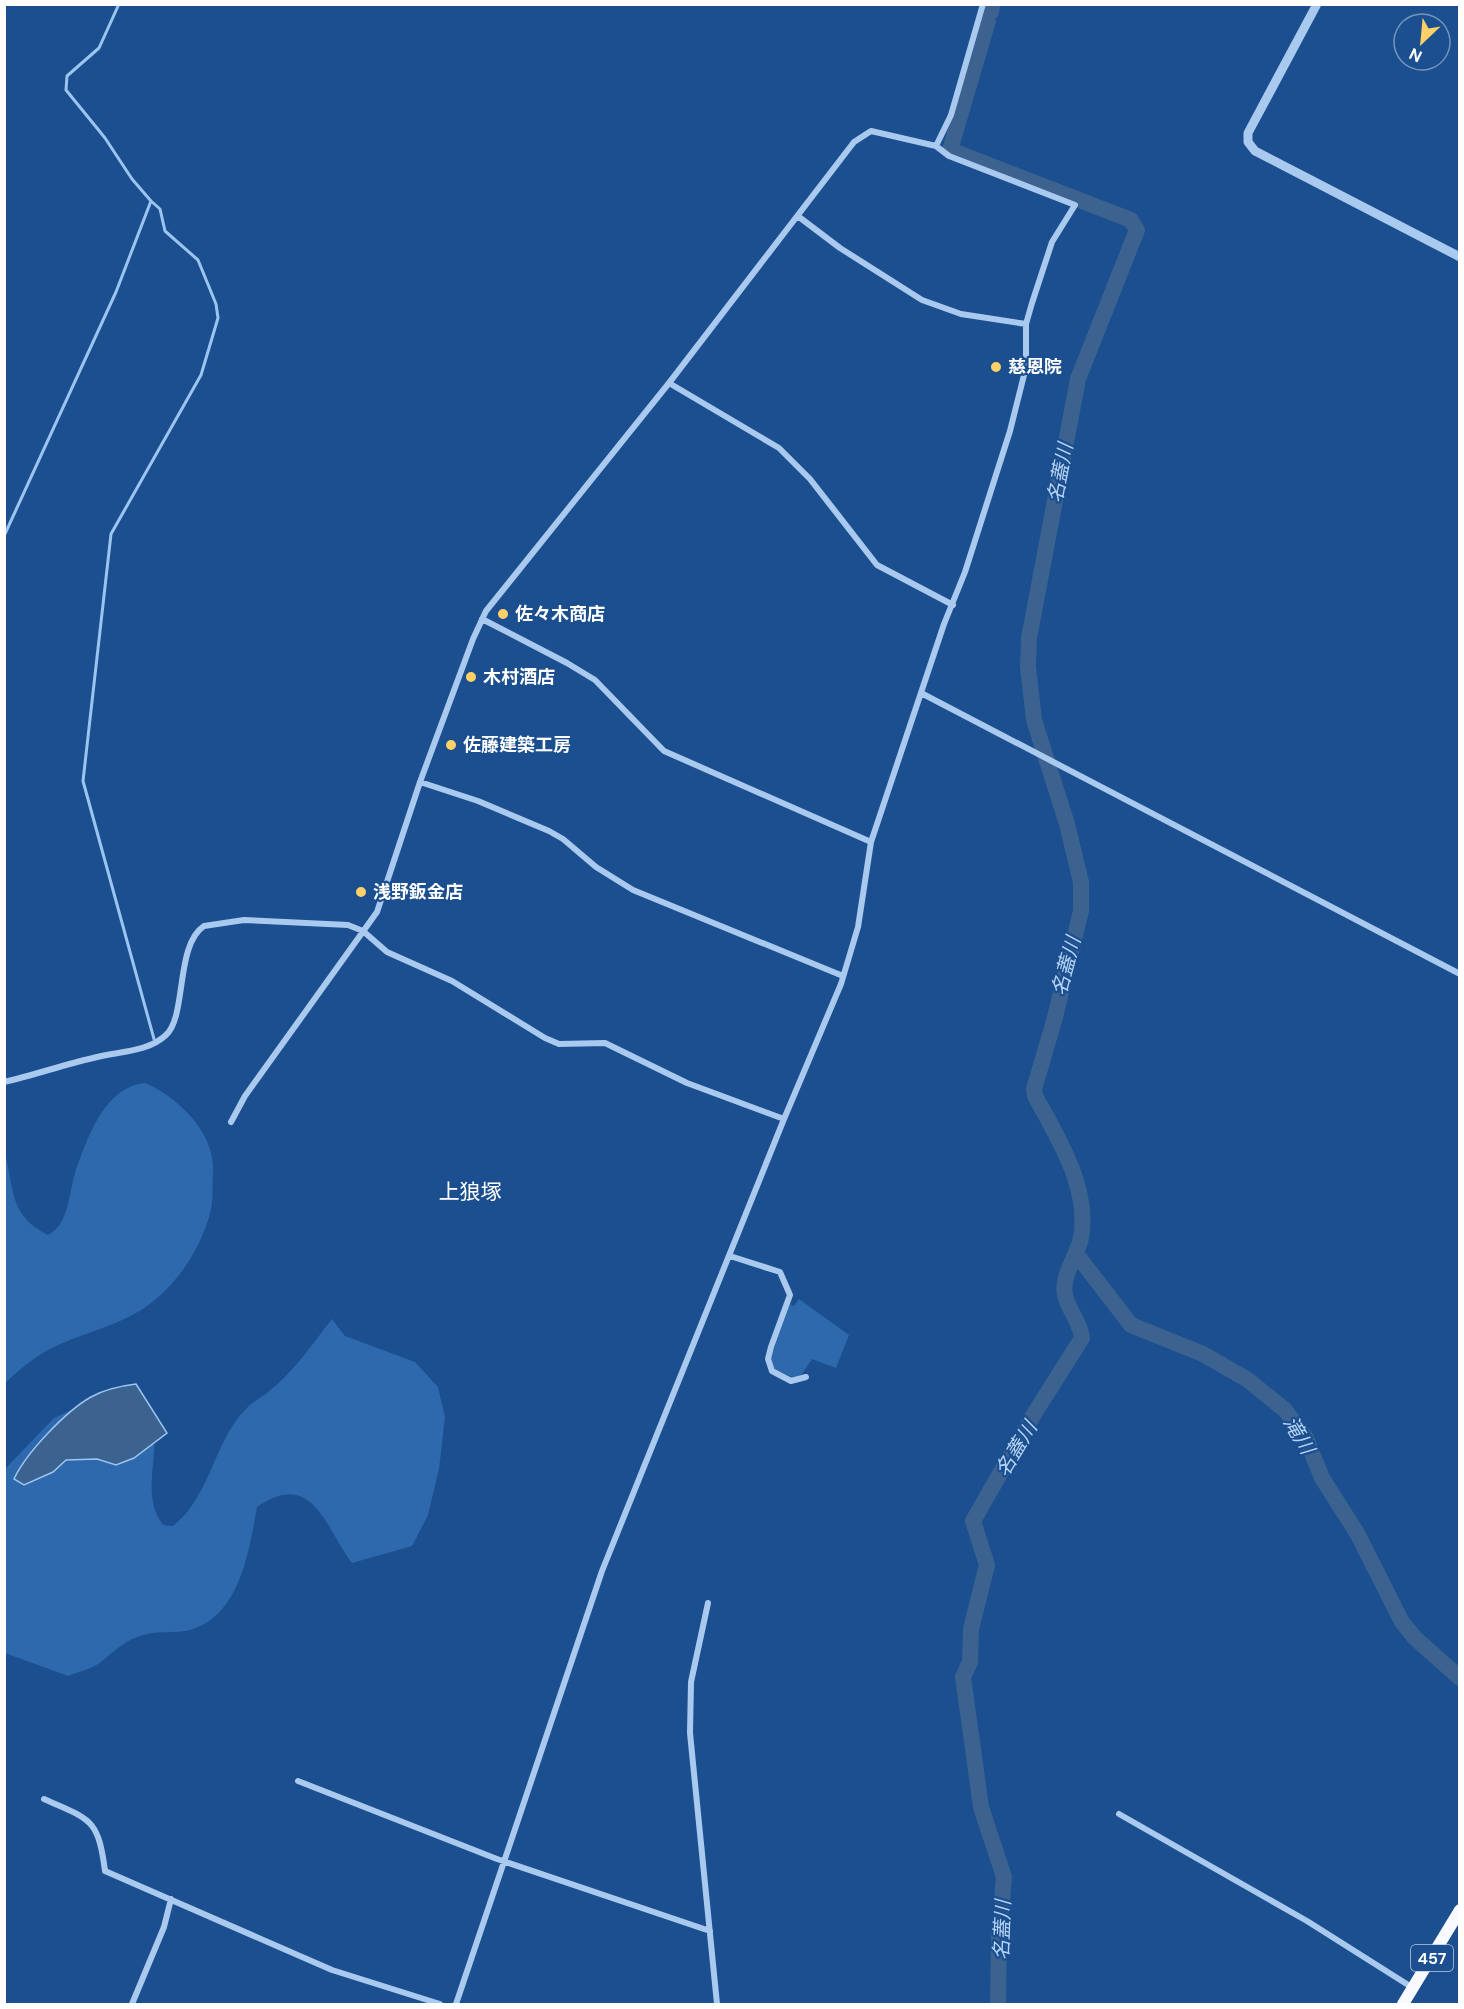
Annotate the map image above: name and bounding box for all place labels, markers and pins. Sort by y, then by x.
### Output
place label: 慈恩院 [1008,355,1062,379]
marker: 慈恩院 [989,360,1003,374]
place label: 佐々木商店 [515,602,605,626]
marker: 佐々木商店 [496,607,510,621]
place label: 木村酒店 [483,665,555,689]
marker: 木村酒店 [464,670,478,684]
place label: 佐藤建築工房 [463,733,571,757]
marker: 佐藤建築工房 [444,738,458,752]
place label: 浅野鈑金店 [373,880,463,904]
marker: 浅野鈑金店 [354,885,368,899]

